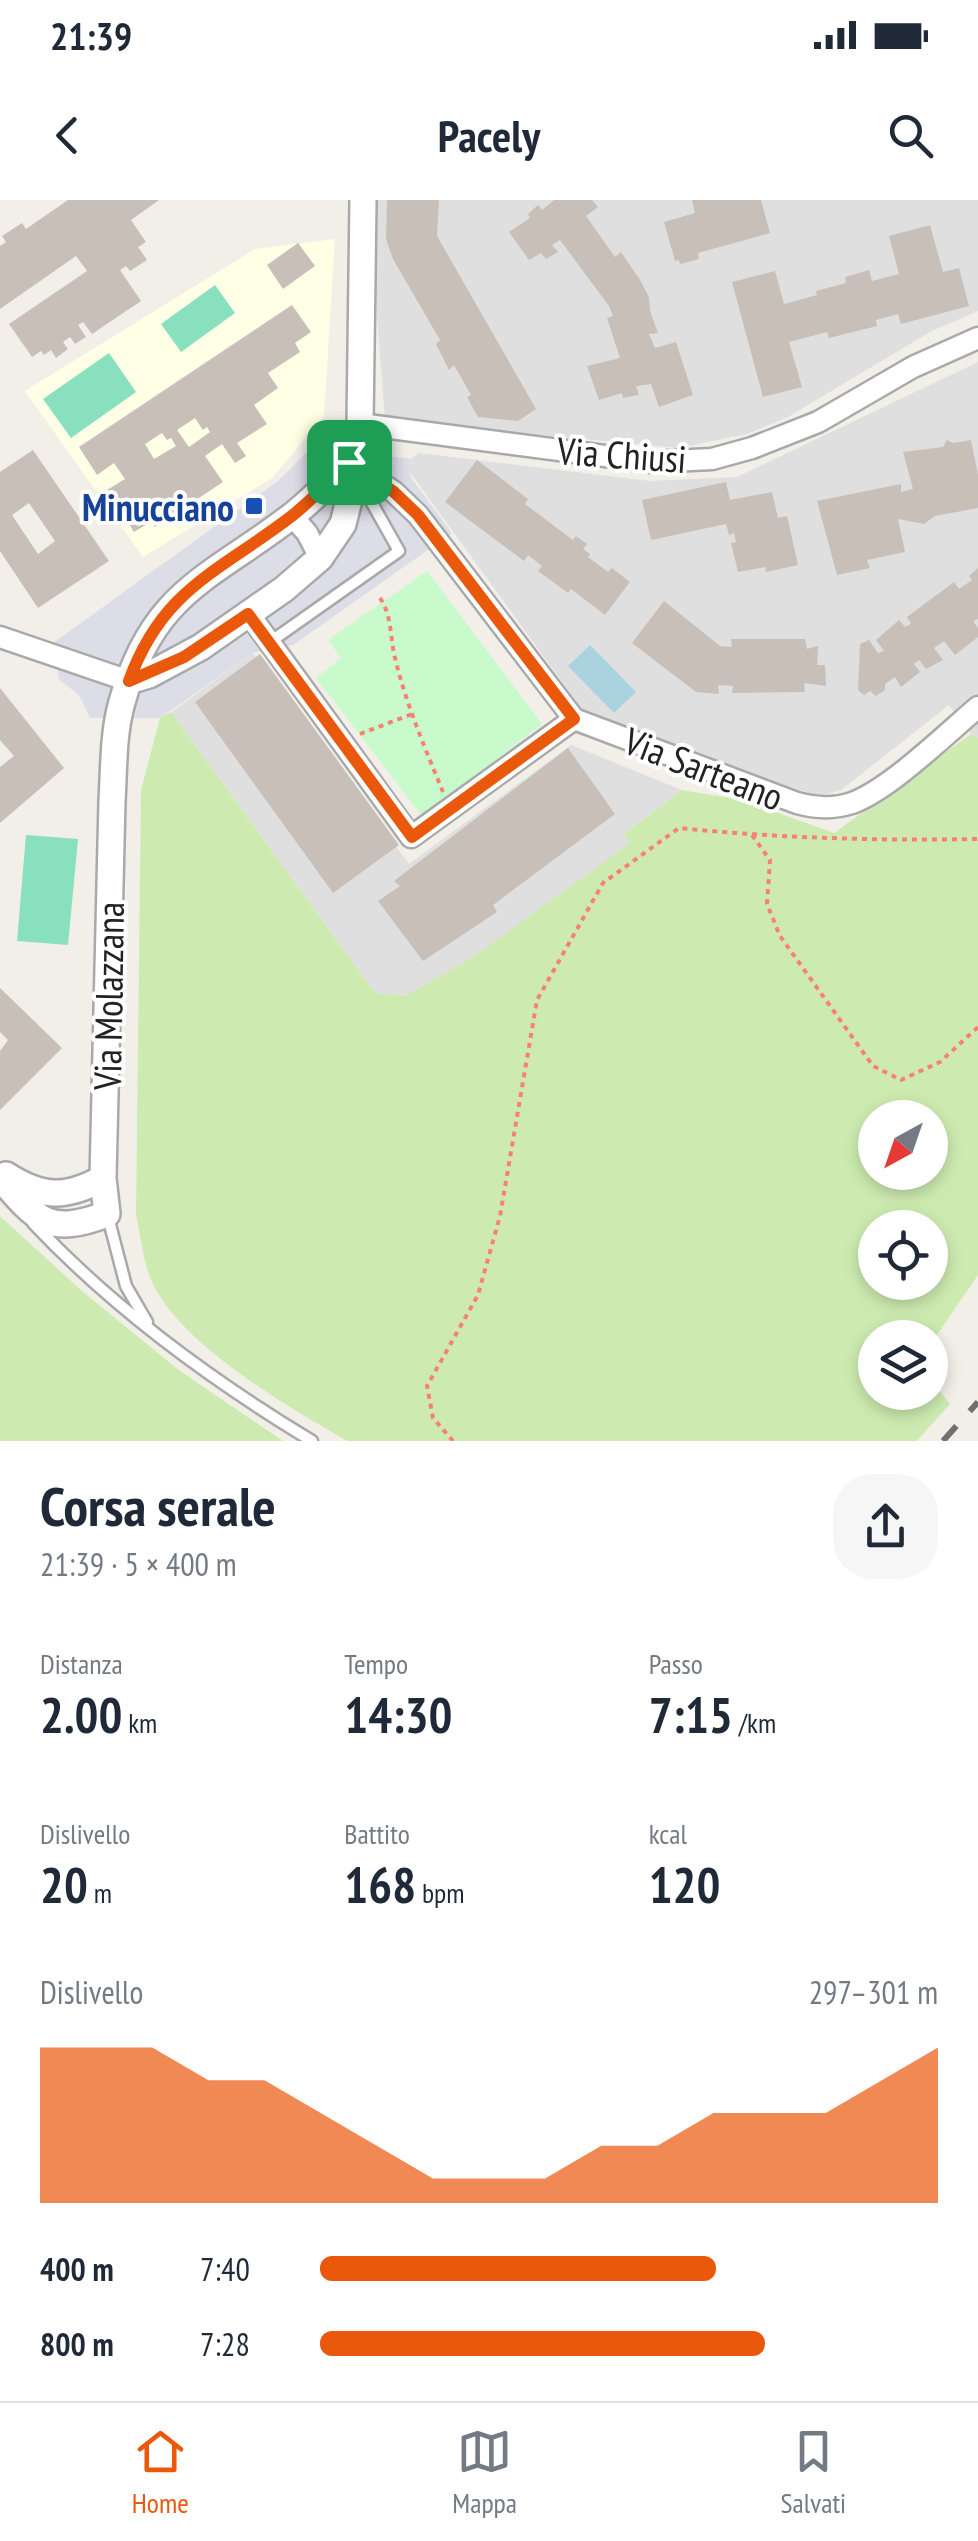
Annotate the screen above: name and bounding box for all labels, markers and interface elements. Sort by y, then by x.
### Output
text: 21:39 [50,11,132,60]
text: Pacely [438,106,540,164]
icon: back [40,108,95,163]
icon: search [883,108,938,163]
pin [307,420,392,505]
street label: Via Chiusi [555,425,688,483]
icon: arrive [322,435,377,490]
place label: Minucciano [82,482,234,531]
marker: Minucciano [243,495,265,517]
street label: Via Sarteano [617,715,790,821]
street label: Via Molazzana [82,901,134,1092]
north arrow [858,1100,948,1190]
map controls [858,1100,948,1410]
button: locate [858,1210,948,1300]
button: layers [858,1320,948,1410]
text: Corsa serale [40,1470,276,1541]
button: share [833,1474,938,1579]
text: 21:39 · 5 × 400 m [40,1543,237,1585]
text: Distanza [40,1645,123,1682]
text: Tempo [344,1645,408,1682]
text: Passo [649,1645,703,1682]
text: 2.00 [40,1682,122,1747]
text: 14:30 [344,1682,452,1747]
text: 7:15 [649,1682,733,1747]
text: km [122,1704,157,1741]
text: /km [733,1704,776,1741]
text: Dislivello [40,1815,130,1852]
text: Battito [344,1815,410,1852]
text: kcal [649,1815,687,1852]
text: 20 [40,1852,88,1917]
text: 168 [344,1852,416,1917]
text: 120 [649,1852,720,1917]
text: m [88,1874,112,1911]
text: bpm [416,1874,465,1911]
text: Dislivello [40,1971,143,2013]
text: 297–301 m [809,1971,938,2013]
text: 400 m [40,2248,114,2290]
text: 7:40 [200,2248,250,2290]
text: 800 m [40,2323,114,2365]
text: 7:28 [200,2323,250,2365]
tab: Home [132,2424,189,2521]
tab: Mappa [452,2424,517,2521]
tab: Salvati [781,2424,846,2521]

